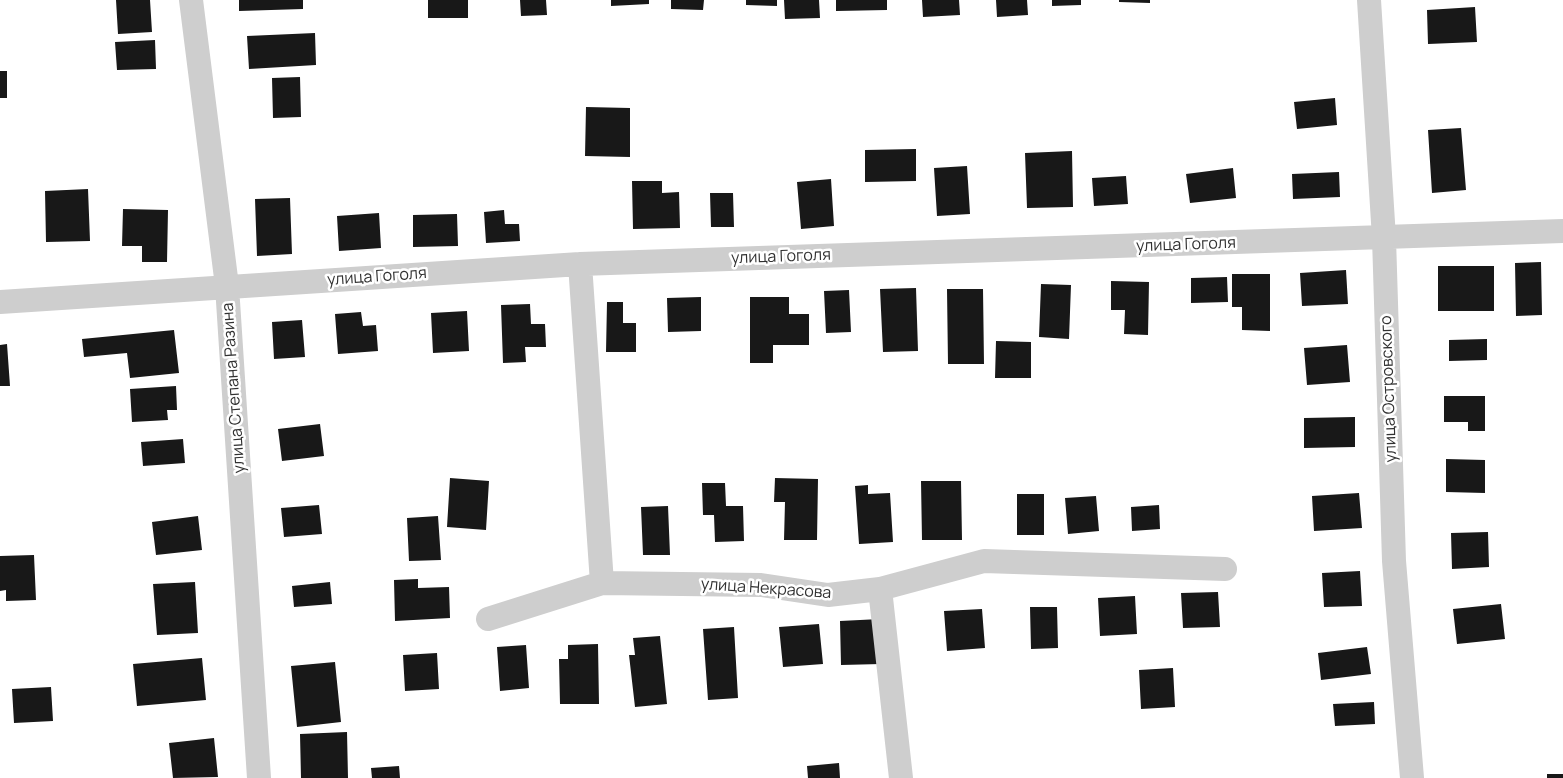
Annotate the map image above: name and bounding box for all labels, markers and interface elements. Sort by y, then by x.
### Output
street label: улица Гоголя [1136,234,1236,256]
street label: улица Гоголя [731,246,831,268]
street label: улица Гоголя [327,264,427,290]
street label: улица Степана Разина [218,302,250,474]
street label: улица Островского [1377,315,1401,463]
street label: улица Некрасова [700,575,832,603]

